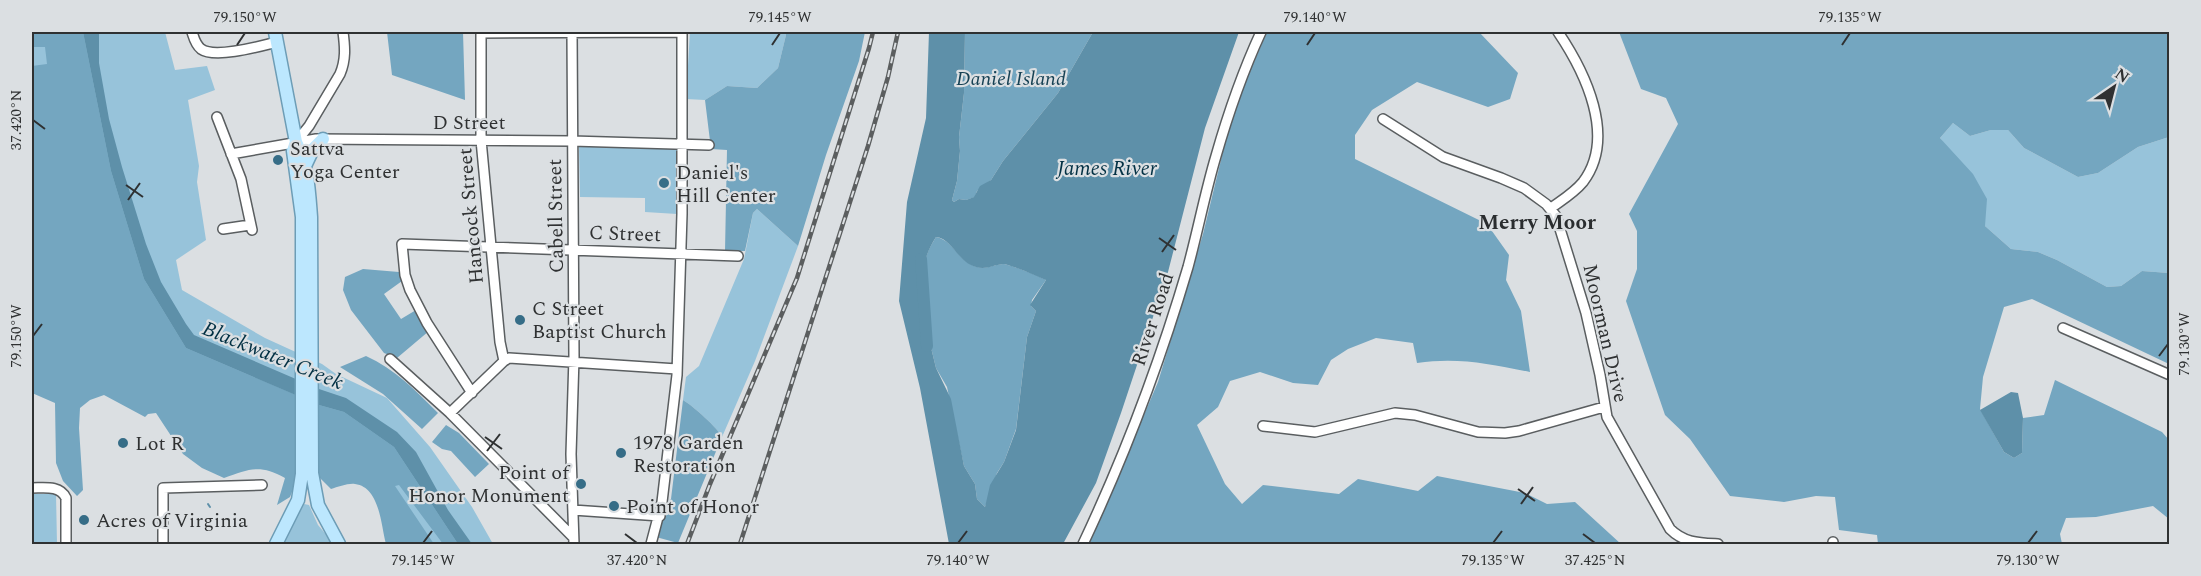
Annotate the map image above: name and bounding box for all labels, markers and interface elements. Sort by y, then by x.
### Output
text: 79.150°W [213,6,277,29]
text: 79.145°W [748,6,812,29]
text: 79.140°W [1283,6,1347,29]
text: 79.135°W [1818,6,1882,29]
north arrow [2084,57,2144,117]
text: N [2110,62,2134,89]
park label: Daniel Island [956,64,1066,94]
text: 37.420°N [5,90,28,150]
street label: D Street [433,108,505,138]
place label: Sattva Yoga Center [290,134,400,187]
street label: Hancock Street [450,147,492,285]
marker: Sattva Yoga Center [271,153,285,167]
water label: James River [1055,153,1158,185]
place label: Daniel's Hill Center [676,158,776,211]
street label: Cabell Street [540,159,572,273]
marker: Daniel's Hill Center [657,176,671,190]
district label: Merry Moor [1478,207,1596,239]
street label: C Street [588,218,661,250]
street label: Moorman Drive [1575,261,1636,405]
street label: River Road [1124,269,1182,370]
place label: C Street Baptist Church [532,294,667,347]
text: 79.150°W [5,304,28,368]
text: 79.130°W [2173,312,2196,376]
water label: Blackwater Creek [197,313,348,399]
marker: C Street Baptist Church [513,313,527,327]
place label: 1978 Garden Restoration [633,428,744,481]
place label: Lot R [135,429,185,459]
marker: Lot R [116,436,130,450]
marker: 1978 Garden Restoration [614,446,628,460]
place label: Point of Honor Monument [408,458,571,511]
marker: Point of Honor Monument [574,477,588,491]
place label: Point of Honor [626,492,759,522]
marker: Point of Honor [607,499,621,513]
place label: Acres of Virginia [96,506,248,536]
marker: Acres of Virginia [77,513,91,527]
text: 79.145°W [391,549,455,572]
text: 37.420°N [607,549,667,572]
text: 79.140°W [926,549,990,572]
text: 79.135°W [1461,549,1525,572]
text: 37.425°N [1565,549,1625,572]
text: 79.130°W [1996,549,2060,572]

